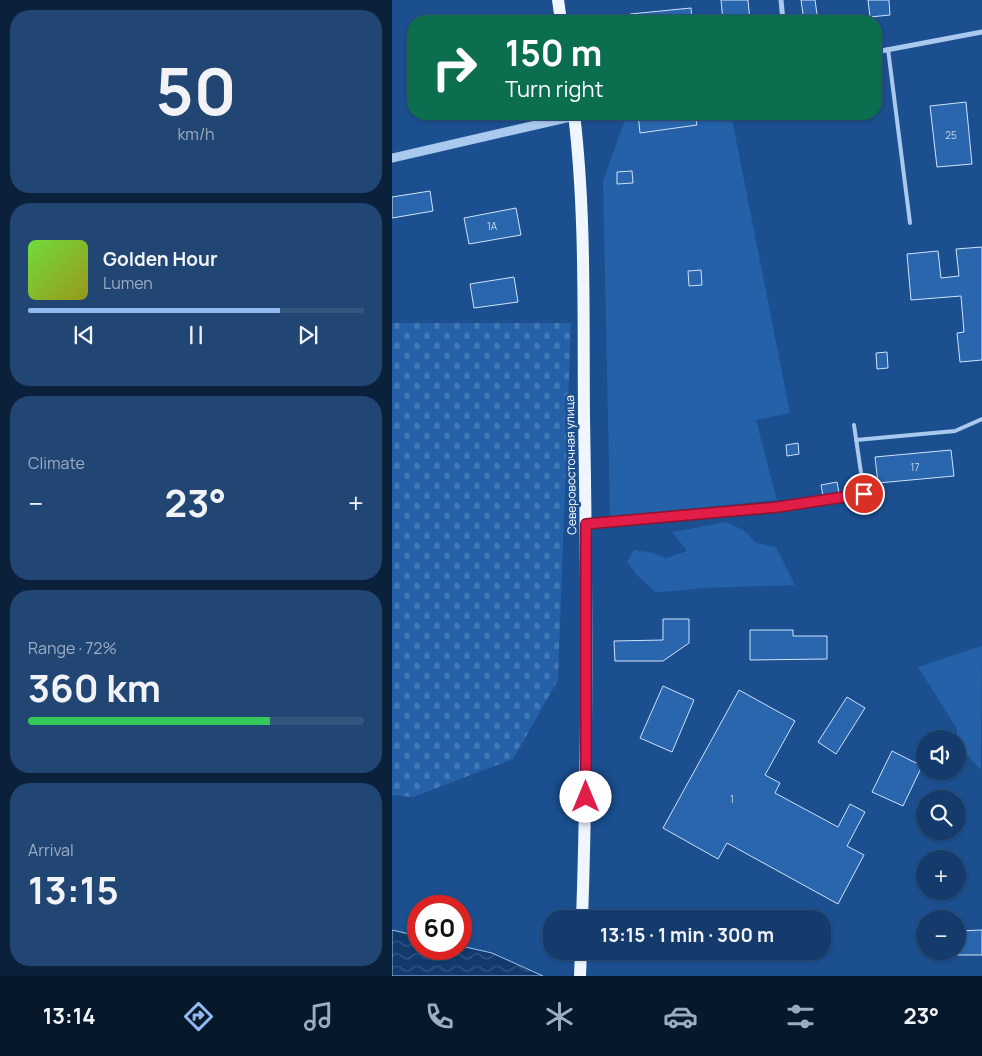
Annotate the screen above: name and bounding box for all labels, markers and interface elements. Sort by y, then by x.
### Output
text: 150 m [505,29,602,77]
icon: right [422,35,487,100]
text: 50 [156,46,236,135]
text: Turn right [505,74,603,104]
text: km/h [177,123,215,145]
house number: 25 [945,128,957,142]
house number: 1А [487,219,498,233]
text: Golden Hour [103,246,217,272]
text: Lumen [103,272,153,294]
icon: previous [70,321,98,349]
icon: pause [182,321,210,349]
icon: next [294,321,322,349]
street label: Северовосточная улица [561,395,580,535]
text: Climate [28,452,85,474]
house number: 17 [911,460,919,474]
pin [843,473,885,515]
text: 23° [165,476,226,528]
icon: arrive [850,480,878,508]
text: − [28,484,43,522]
text: + [348,484,364,522]
text: Range · 72% [28,637,117,659]
text: 360 km [28,661,161,713]
map controls [916,730,966,960]
button: sound [916,730,966,780]
position arrow [559,770,611,822]
button: search [916,790,966,840]
house number: 1 [730,792,734,806]
text: Arrival [28,839,74,861]
button: + [916,850,966,900]
text: 13:15 [28,863,119,915]
speed limit sign: 60 [407,895,472,960]
button: − [916,910,966,960]
text: 13:15 · 1 min · 300 m [600,922,774,948]
icon: directions [181,999,216,1034]
icon: music [301,999,336,1034]
icon: phone [422,999,457,1034]
icon: climate [542,999,577,1034]
icon: car [663,999,698,1034]
icon: filters [783,999,818,1034]
text: 13:14 [43,1001,96,1031]
text: 23° [903,1001,939,1031]

